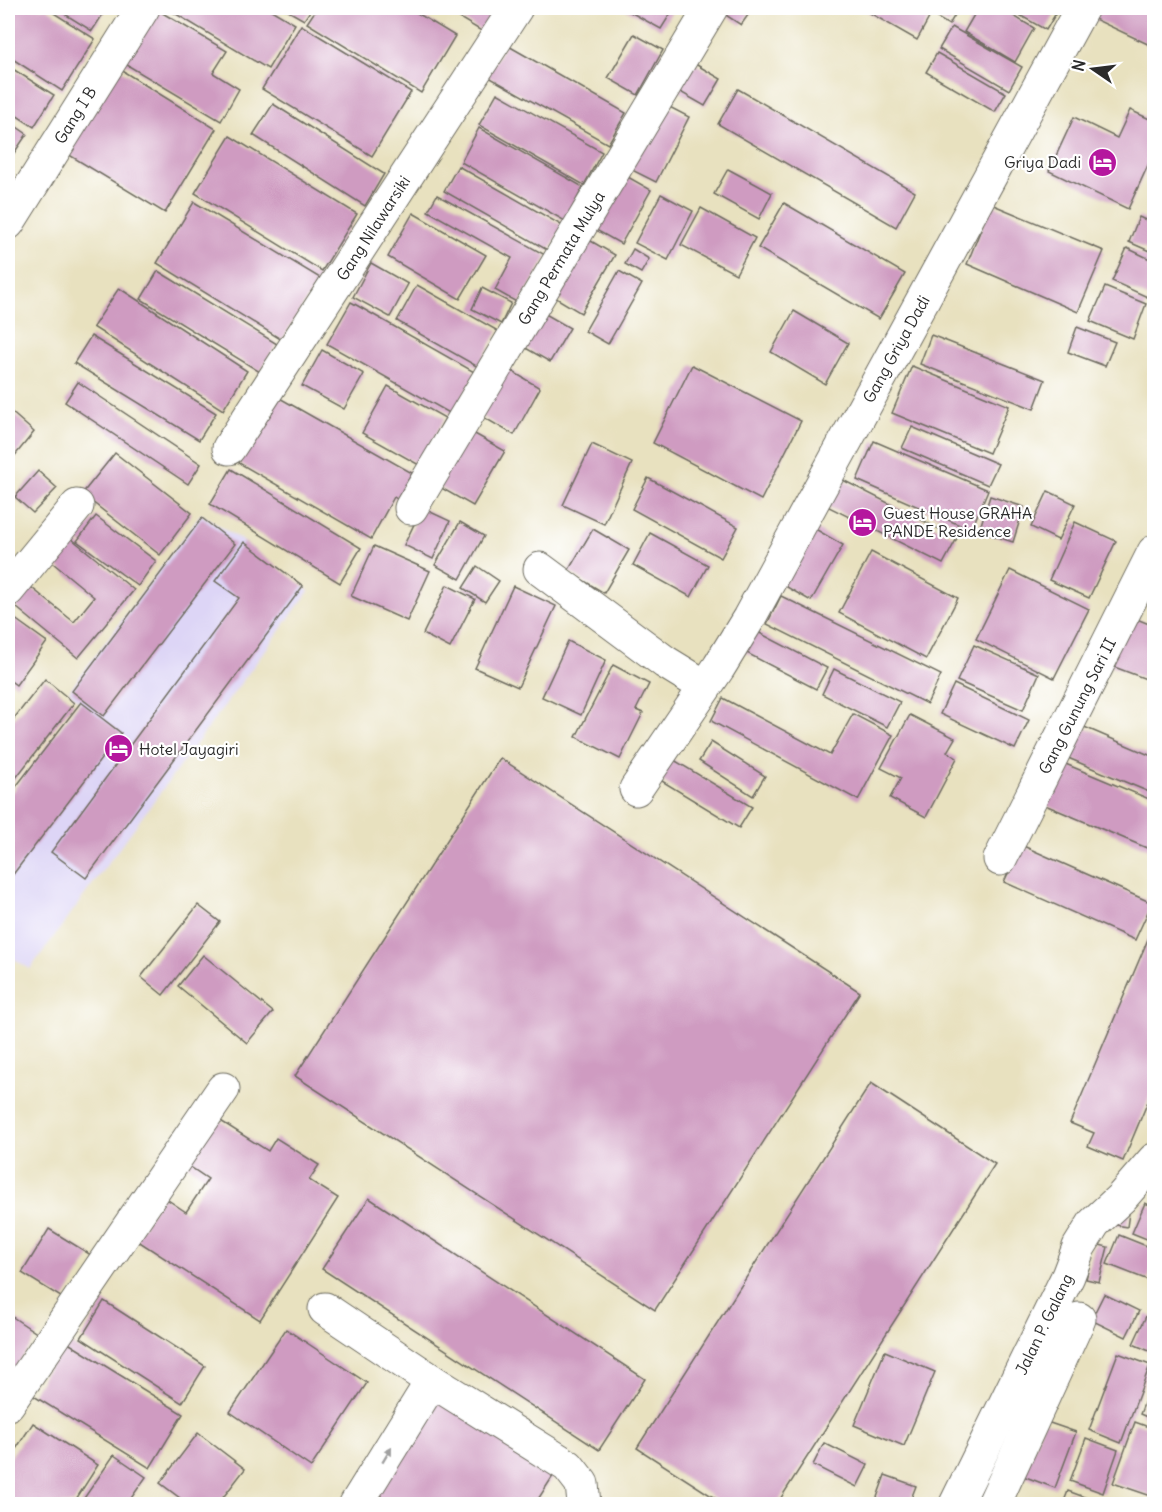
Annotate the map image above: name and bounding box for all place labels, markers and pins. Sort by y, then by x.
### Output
hotel icon: Griya Dadi [1086,146,1118,178]
place label: Griya Dadi [1004,152,1081,172]
place label: Guest House GRAHA PANDE Residence [883,503,1032,541]
hotel icon: Guest House GRAHA PANDE Residence [846,506,878,538]
hotel icon: Hotel Jayagiri [102,733,134,765]
place label: Hotel Jayagiri [139,739,239,759]

